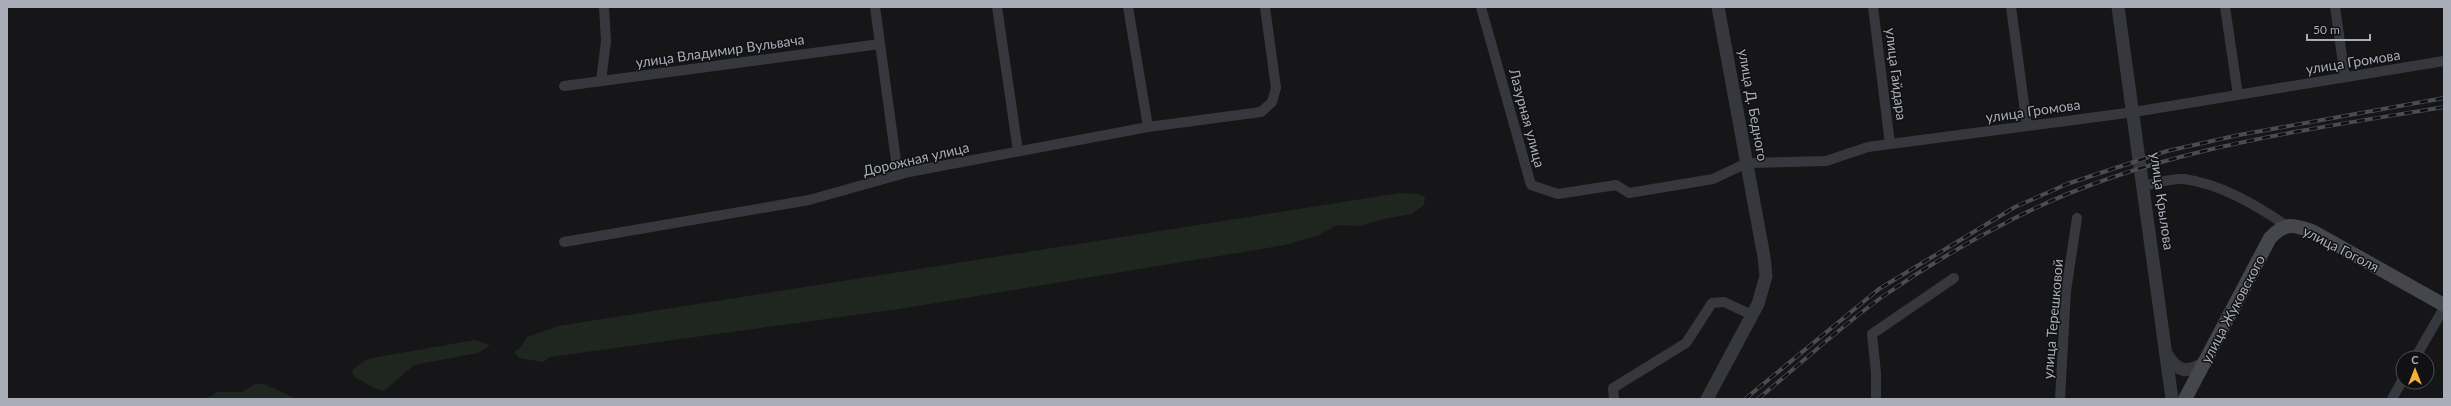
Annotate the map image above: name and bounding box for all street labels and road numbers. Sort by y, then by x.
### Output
street label: улица Гайдара [1882,27,1911,121]
street label: улица Владимир Вульвача [634,30,805,71]
street label: улица Громова [2305,46,2401,77]
street label: улица Д. Бедного [1735,48,1772,162]
street label: Лазурная улица [1506,66,1549,169]
street label: улица Громова [1985,95,2081,126]
street label: Дорожная улица [861,138,971,179]
street label: улица Крылова [2147,151,2178,251]
street label: улица Гоголя [2300,222,2382,275]
street label: улица Жуковского [2197,252,2268,366]
street label: улица Терешковой [2039,258,2066,380]

